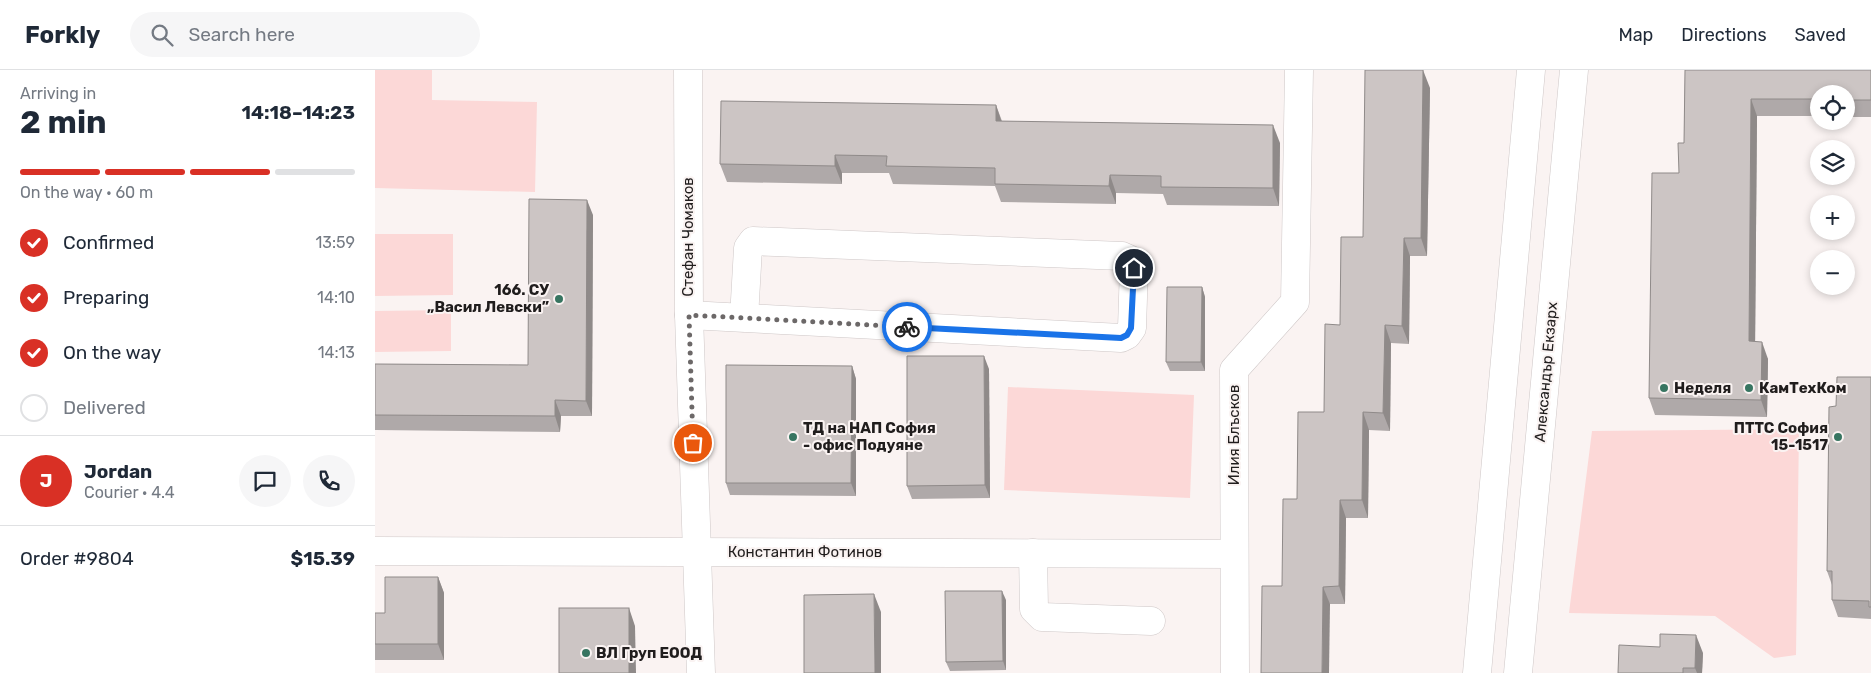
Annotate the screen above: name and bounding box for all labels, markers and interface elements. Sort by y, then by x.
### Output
search box [130,12,480,57]
text: Forkly [25,21,100,49]
icon: search [148,21,176,49]
text: Search here [188,23,295,46]
text: Map [1618,24,1653,46]
text: Directions [1681,24,1767,46]
text: Saved [1795,24,1846,46]
text: Arriving in [20,84,96,103]
map controls [1810,85,1855,295]
button: locate [1810,85,1855,130]
text: 14:18–14:23 [242,101,355,124]
text: 2 min [20,103,107,141]
button: layers [1810,140,1855,185]
street label: Стефан Чомаков [679,177,697,297]
text: On the way · 60 m [20,183,153,202]
button: + [1810,195,1855,240]
icon: check [20,229,48,257]
text: Confirmed [63,231,154,254]
text: 13:59 [315,233,355,252]
pin [1113,247,1155,289]
button: − [1810,250,1855,295]
icon: home [1120,254,1148,282]
place label: 166. СУ „Васил Левски” [427,281,549,316]
icon: check [20,284,48,312]
text: Preparing [63,286,149,309]
text: 14:10 [317,288,355,307]
marker: 166. СУ „Васил Левски” [553,293,565,305]
street label: Александър Екзарх [1531,301,1561,443]
courier [882,302,932,352]
icon: bike [893,313,921,341]
icon: check [20,339,48,367]
text: On the way [63,341,161,364]
text: 14:13 [318,343,355,362]
place label: Неделя [1674,379,1731,397]
place label: КамТехКом [1759,379,1847,397]
marker: Неделя [1658,382,1670,394]
marker: КамТехКом [1743,382,1755,394]
street label: Илия Блъсков [1225,385,1243,485]
text: Delivered [63,396,146,419]
place label: ТД на НАП София - офис Подуяне [803,419,936,454]
place label: ПТТС София 15-1517 [1734,419,1828,454]
pin [672,422,714,464]
icon: bag [679,429,707,457]
marker: ТД на НАП София - офис Подуяне [787,431,799,443]
marker: ПТТС София 15-1517 [1832,431,1844,443]
button: chat [239,455,291,507]
button: phone [303,455,355,507]
text: Jordan [84,460,152,483]
text: J [40,469,52,492]
text: Courier · 4.4 [84,483,175,502]
street label: Константин Фотинов [728,543,882,561]
text: Order #9804 [20,547,134,570]
text: $15.39 [291,547,355,570]
place label: ВЛ Груп ЕООД [596,644,702,662]
marker: ВЛ Груп ЕООД [580,647,592,659]

